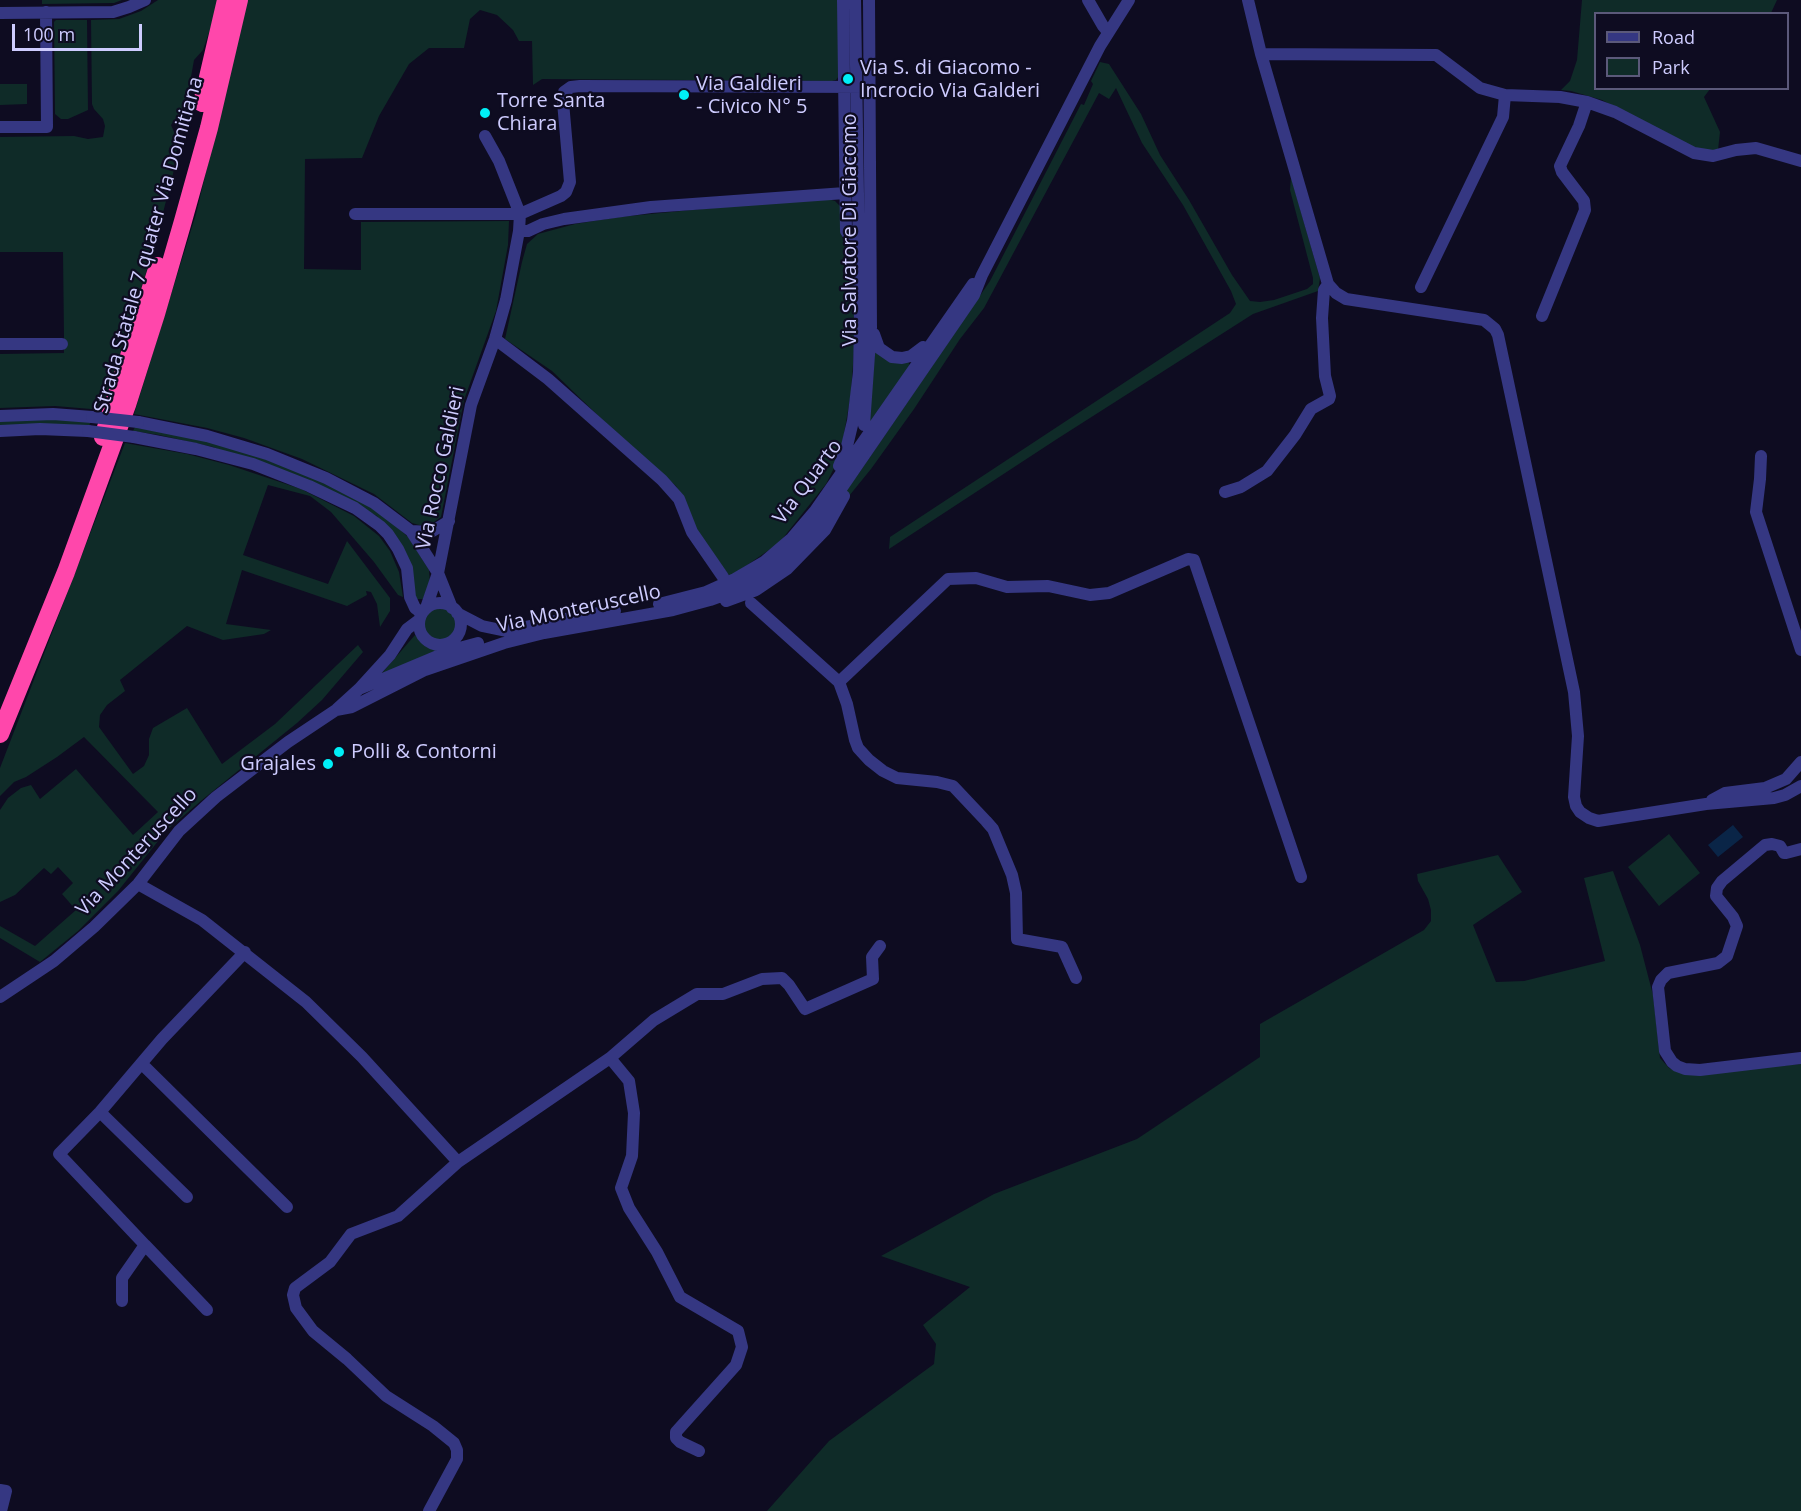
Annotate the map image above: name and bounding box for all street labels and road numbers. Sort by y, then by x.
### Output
street label: Strada Statale 7 quater Via Domitiana [89,74,209,416]
street label: Via Salvatore Di Giacomo [838,114,862,346]
street label: Via Rocco Galdieri [412,384,470,552]
street label: Via Quarto [768,435,848,529]
street label: Via Monteruscello [495,580,663,638]
street label: Via Monteruscello [71,783,203,921]

